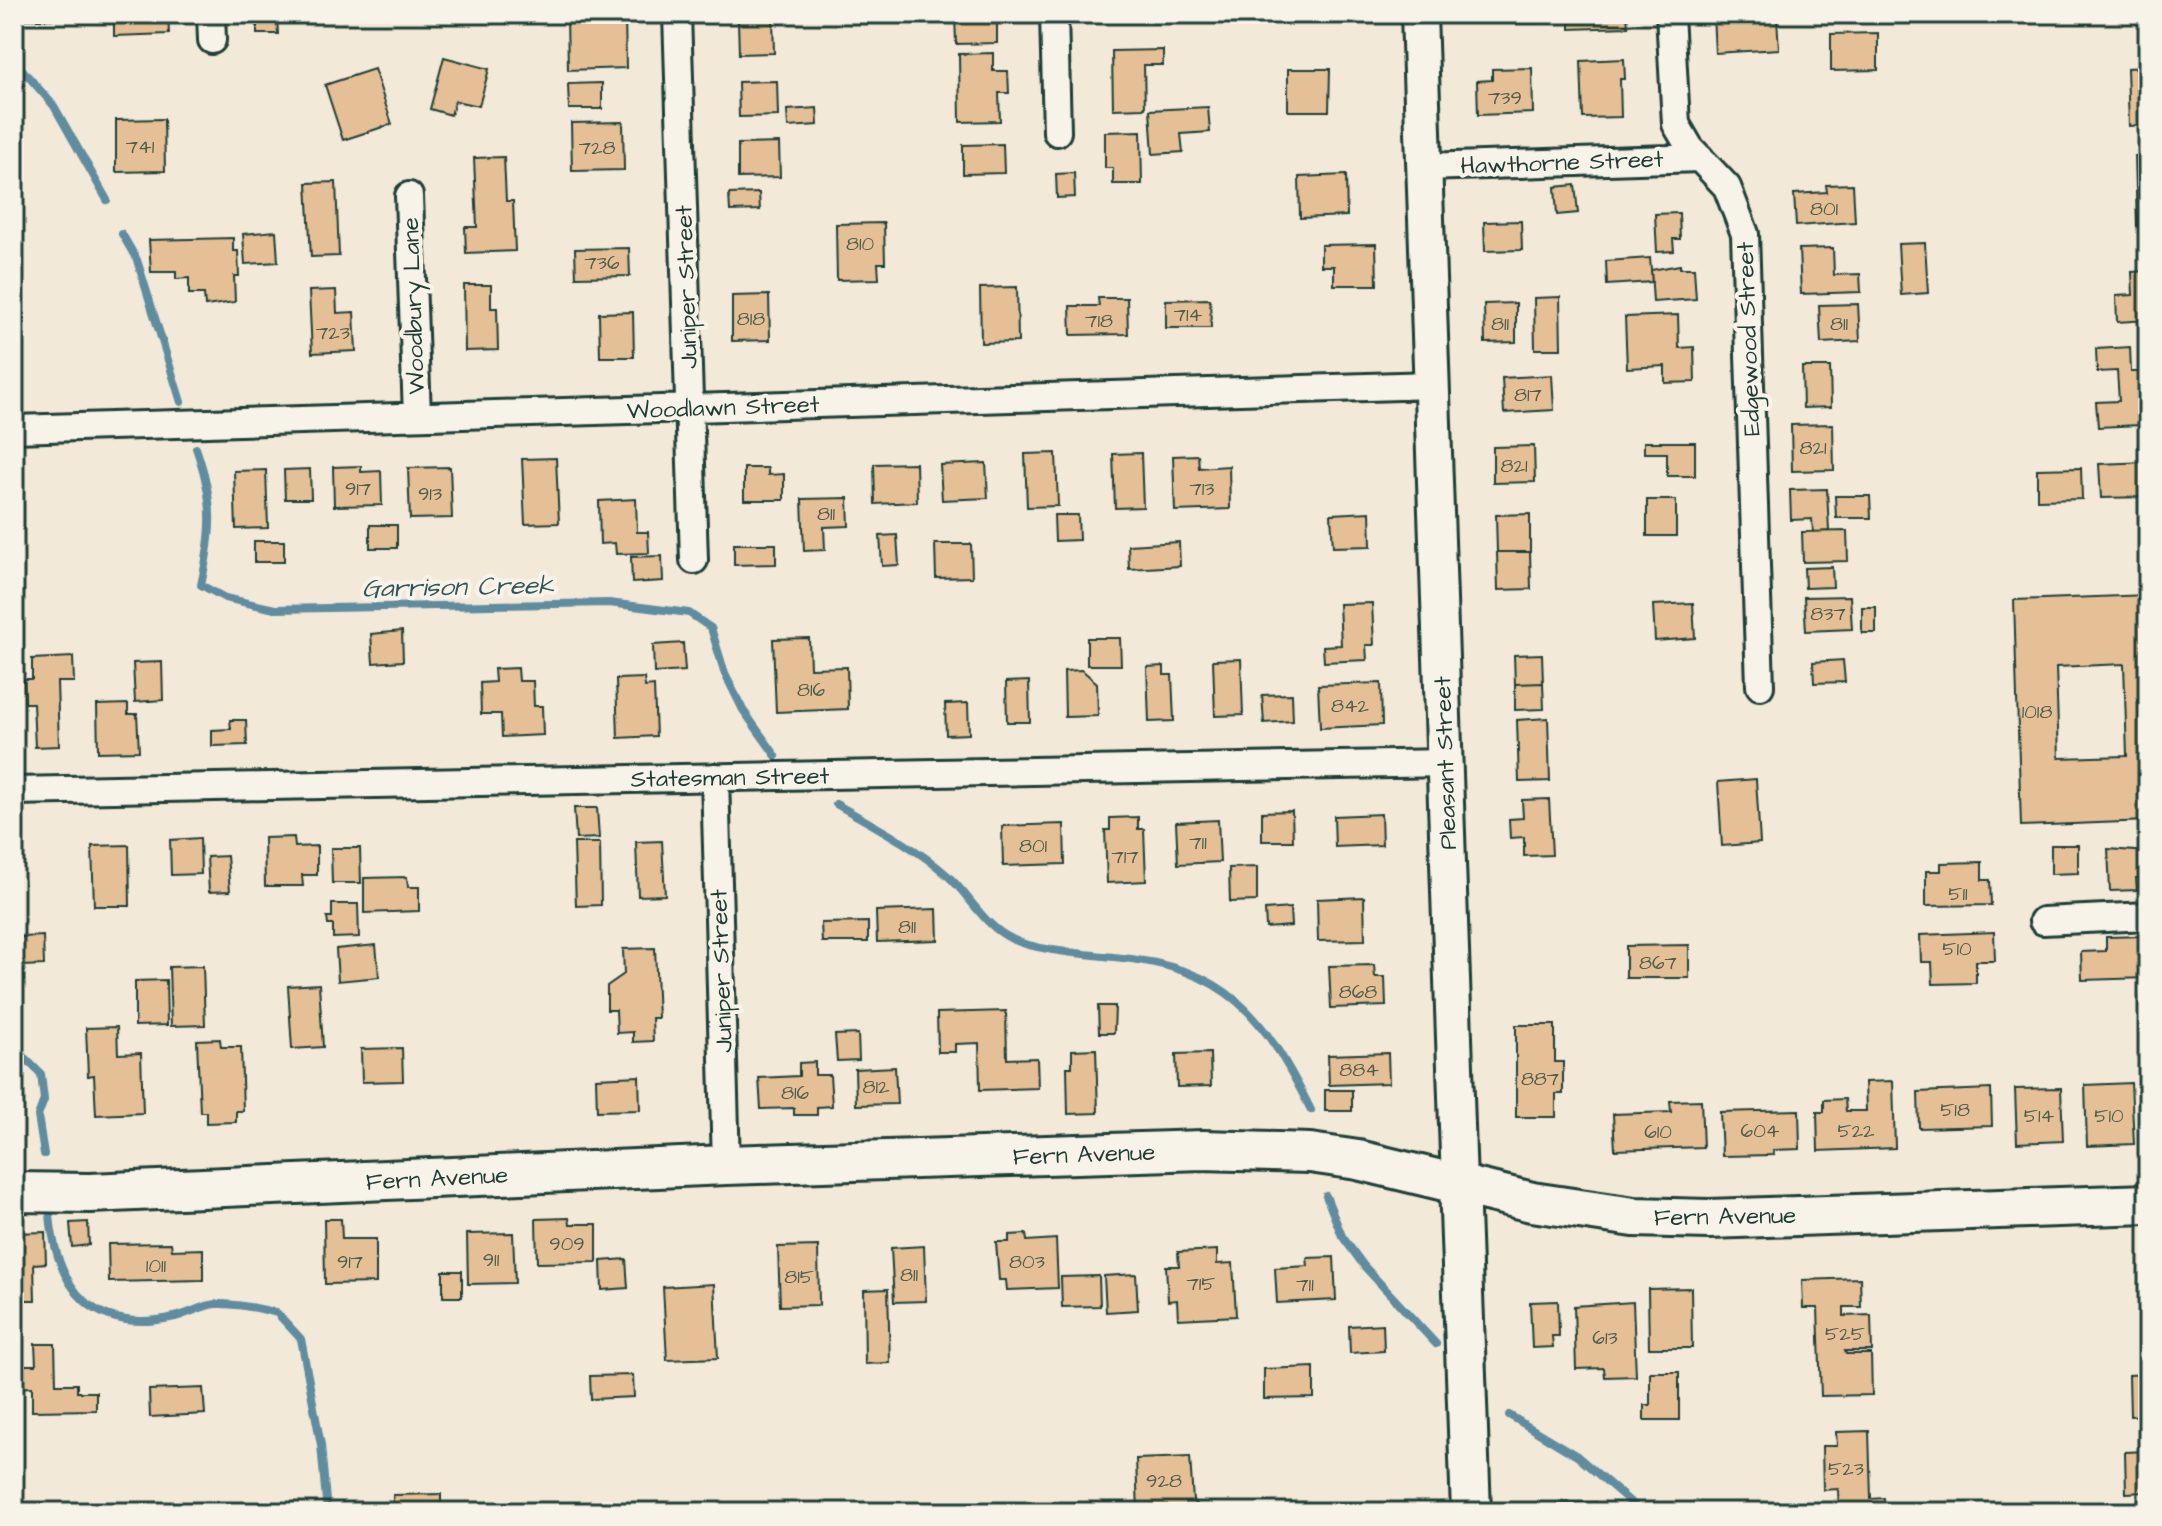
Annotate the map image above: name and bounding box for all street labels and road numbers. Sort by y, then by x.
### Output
street label: Hawthorne Street [1460,142,1664,184]
street label: Juniper Street [667,204,707,369]
street label: Woodbury Lane [394,217,435,395]
street label: Edgewood Street [1729,241,1770,437]
street label: Woodlawn Street [626,388,820,428]
street label: Pleasant Street [1426,675,1466,850]
street label: Statesman Street [630,759,830,797]
street label: Juniper Street [702,888,742,1053]
street label: Fern Avenue [1012,1136,1156,1174]
street label: Fern Avenue [365,1158,509,1200]
street label: Fern Avenue [1654,1199,1797,1235]

